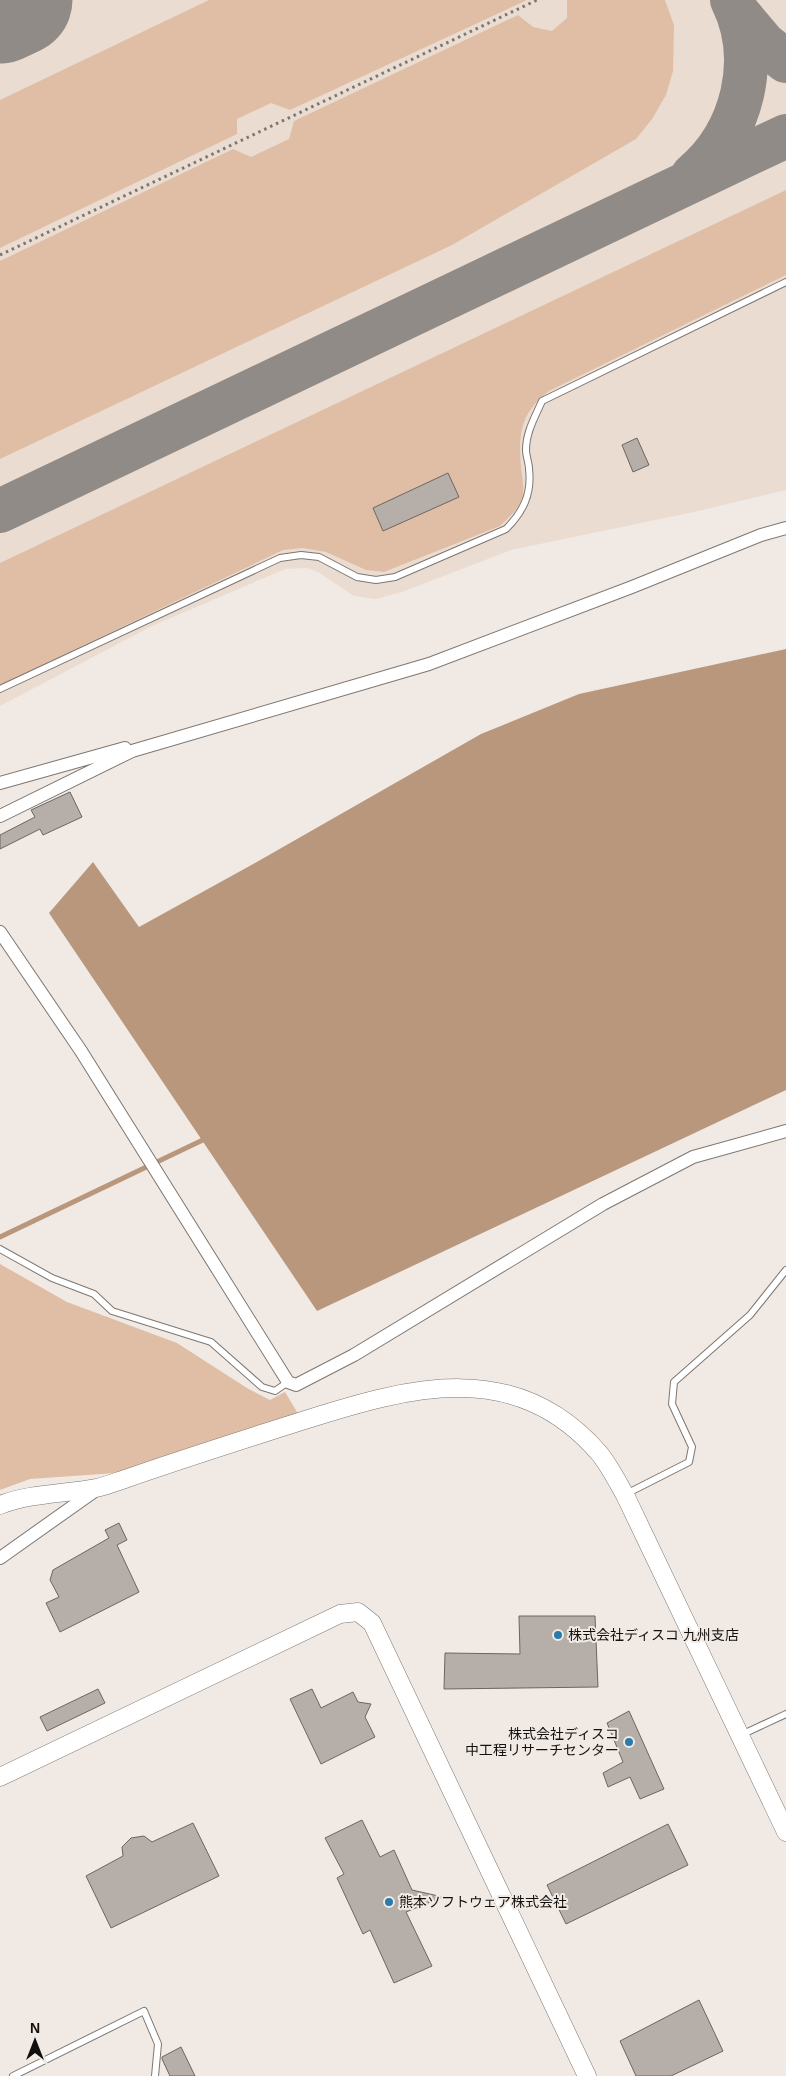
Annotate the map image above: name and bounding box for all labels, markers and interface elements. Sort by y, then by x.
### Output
place label: 株式会社ディスコ 九州支店 [568,1627,739,1643]
marker: 株式会社ディスコ 九州支店 [552,1629,564,1641]
place label: 株式会社ディスコ 中工程リサーチセンター [465,1726,619,1758]
marker: 株式会社ディスコ 中工程リサーチセンター [623,1736,635,1748]
place label: 熊本ソフトウェア株式会社 [399,1894,567,1910]
marker: 熊本ソフトウェア株式会社 [383,1896,395,1908]
north arrow [10,2016,60,2066]
text: N [30,2020,40,2036]

